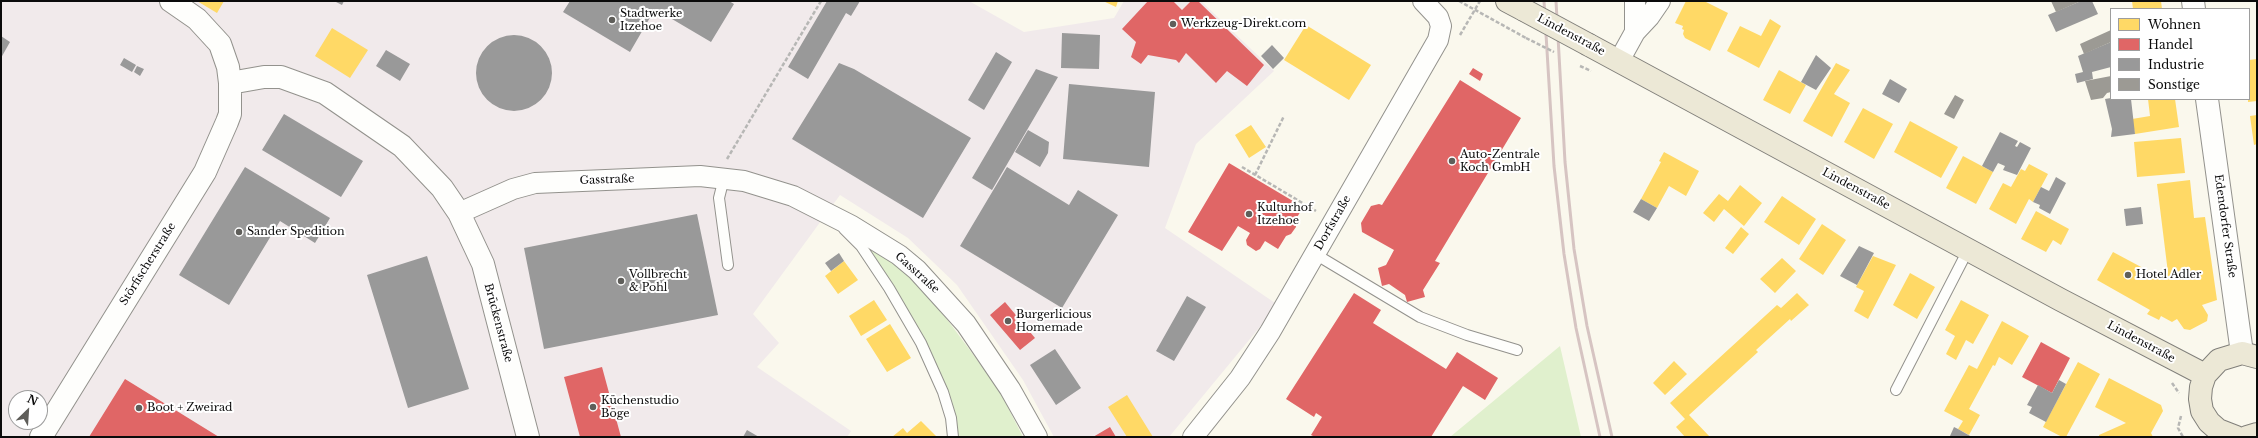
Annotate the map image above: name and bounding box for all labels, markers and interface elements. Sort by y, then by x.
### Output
place label: Stadtwerke Itzehoe [620,7,682,33]
legend [2110,8,2250,100]
street label: Lindenstraße [1535,12,1607,58]
marker: Stadtwerke Itzehoe [607,15,617,25]
place label: Werkzeug-Direkt.com [1181,17,1306,31]
text: Wohnen [2148,17,2201,32]
marker: Werkzeug-Direkt.com [1168,19,1178,29]
text: Handel [2148,37,2193,52]
text: Industrie [2148,57,2204,72]
text: Sonstige [2148,77,2200,92]
place label: Auto-Zentrale Koch GmbH [1460,148,1540,174]
marker: Auto-Zentrale Koch GmbH [1447,156,1457,166]
street label: Lindenstraße [1820,166,1892,212]
street label: Gasstraße [579,172,635,188]
street label: Edendorfer Straße [2211,173,2239,279]
street label: Dorfstraße [1312,193,1354,253]
place label: Kulturhof Itzehoe [1257,201,1312,227]
marker: Kulturhof Itzehoe [1244,209,1254,219]
street label: Störfischerstraße [117,220,179,308]
place label: Sander Spedition [247,225,345,239]
marker: Sander Spedition [234,227,244,237]
street label: Gasstraße [892,250,942,296]
place label: Vollbrecht & Pohl [629,268,687,294]
place label: Hotel Adler [2136,268,2201,282]
marker: Hotel Adler [2123,270,2133,280]
marker: Vollbrecht & Pohl [616,276,626,286]
street label: Brückenstraße [481,282,515,364]
place label: Burgerlicious Homemade [1016,308,1092,334]
marker: Burgerlicious Homemade [1003,316,1013,326]
street label: Lindenstraße [2105,319,2177,365]
north arrow [8,390,48,430]
text: N [25,392,40,409]
place label: Küchenstudio Böge [601,394,679,420]
place label: Boot + Zweirad [147,401,232,415]
marker: Küchenstudio Böge [588,402,598,412]
marker: Boot + Zweirad [134,403,144,413]

